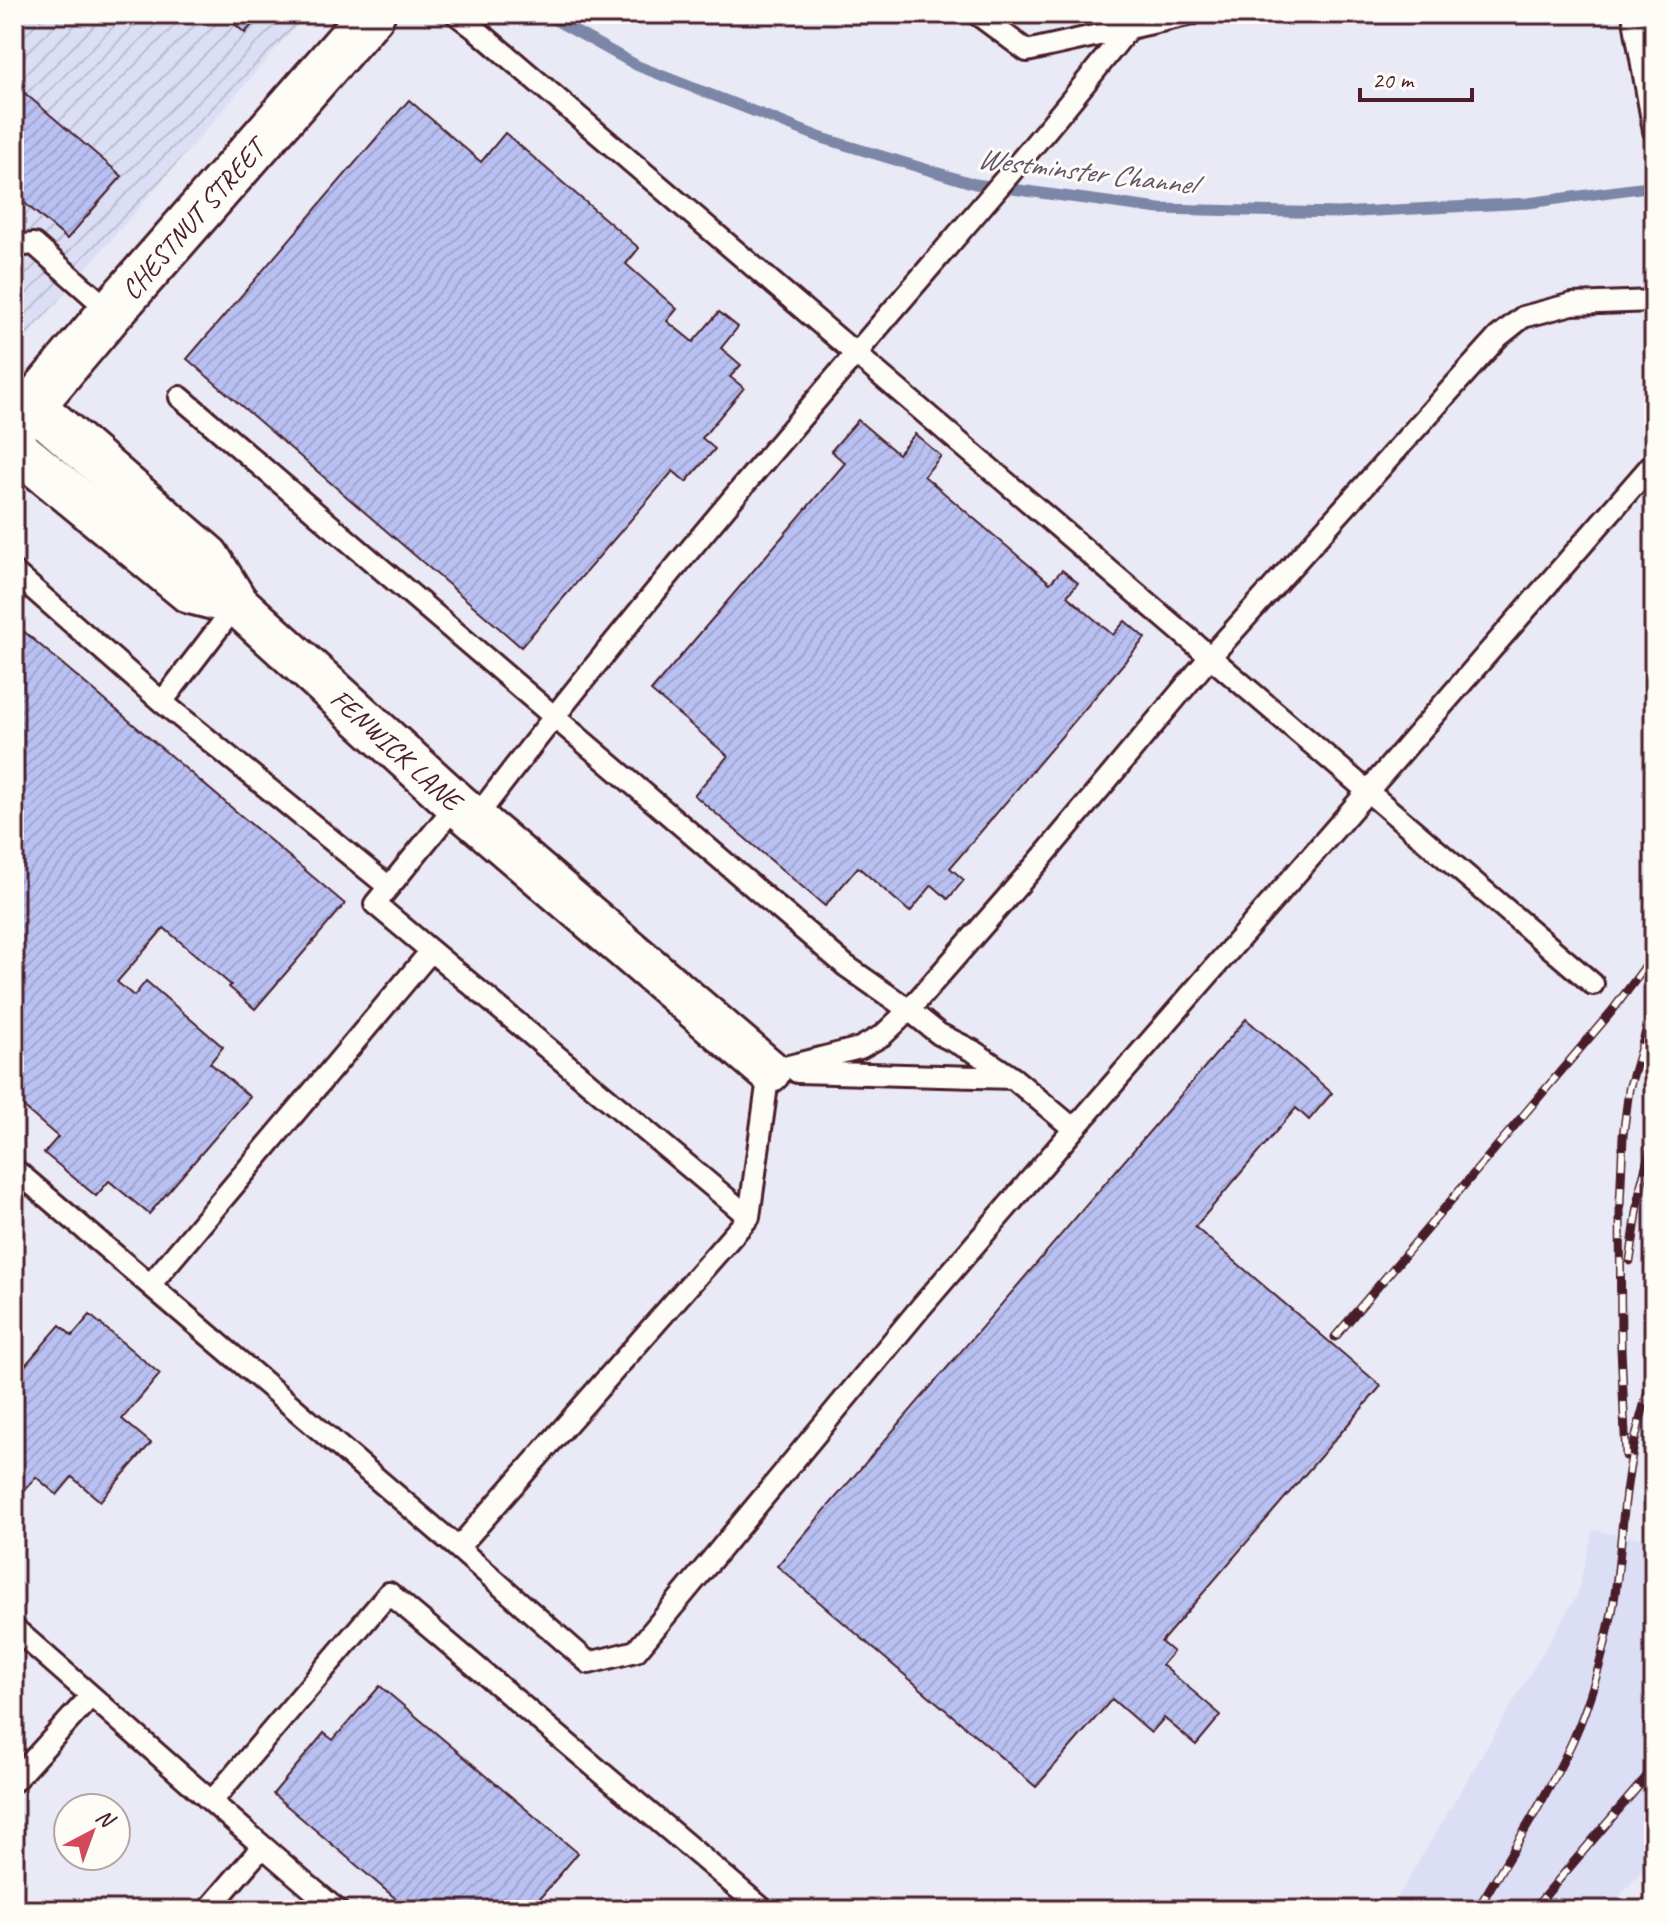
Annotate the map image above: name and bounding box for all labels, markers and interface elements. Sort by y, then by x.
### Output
scale bar [1360,52,1472,102]
text: 20 m [1372,65,1415,95]
street label: CHESTNUT STREET [114,128,276,306]
water label: Westminster Channel [975,139,1207,204]
street label: FENWICK LANE [323,681,471,820]
north arrow [52,1792,132,1872]
text: N [90,1803,121,1835]

